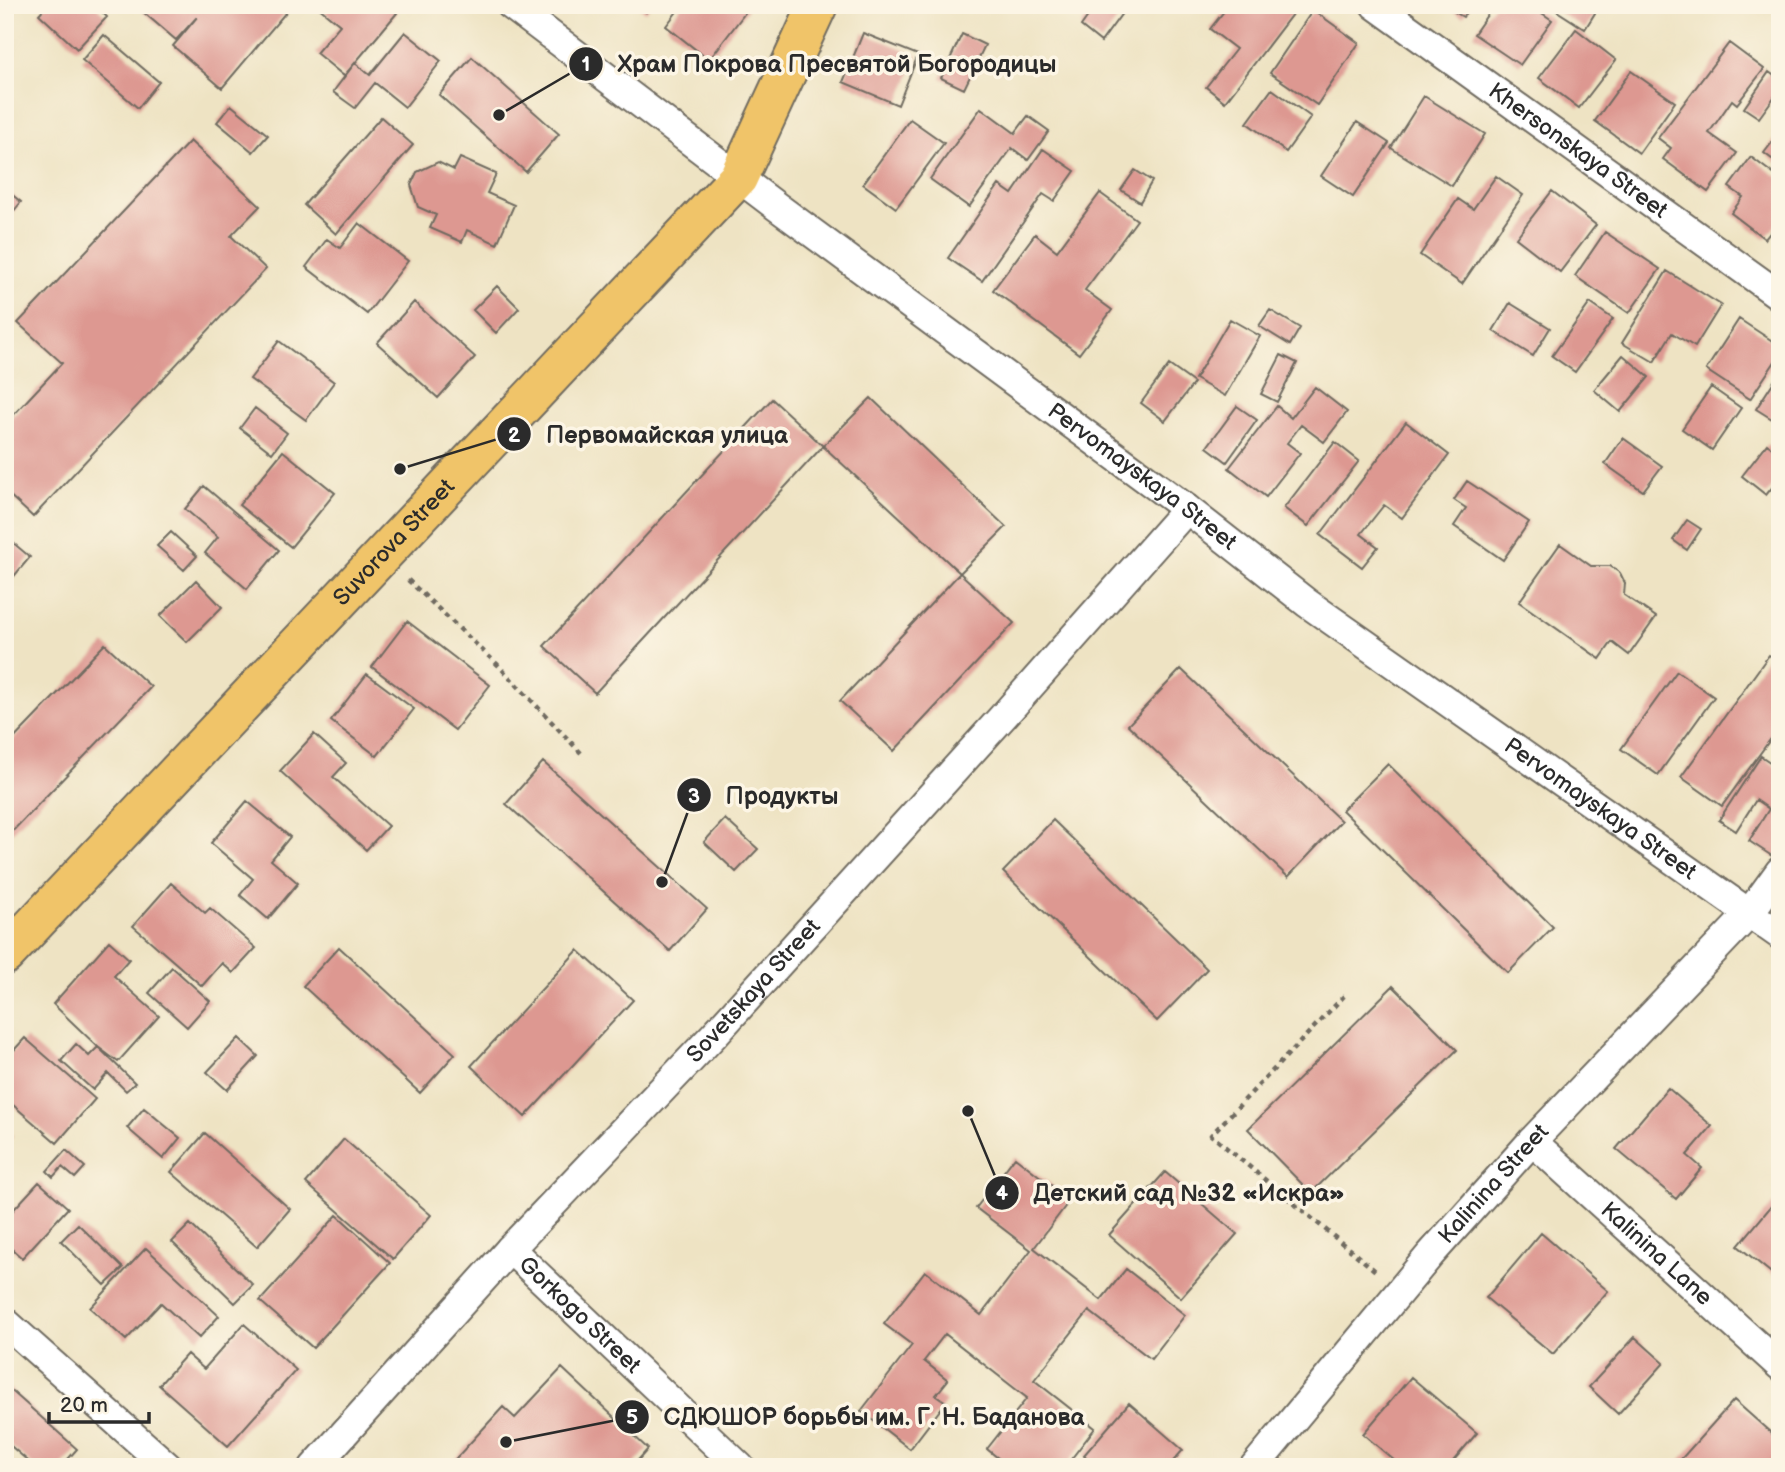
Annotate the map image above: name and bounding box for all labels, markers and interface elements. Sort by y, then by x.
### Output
callout: Храм Покрова Пресвятой Богородицы [568,41,1070,86]
text: Храм Покрова Пресвятой Богородицы [616,50,1057,79]
text: 1 [582,52,590,77]
street label: Khersonskaya Street [1483,77,1673,225]
street label: Pervomayskaya Street [1042,397,1242,556]
callout: Первомайская улица [497,412,802,457]
text: Первомайская улица [546,421,789,450]
text: 2 [508,423,521,448]
street label: Suvorova Street [328,473,461,612]
street label: Pervomayskaya Street [1499,732,1702,886]
callout: Продукты [676,773,852,818]
text: Продукты [725,782,839,811]
text: 3 [688,784,700,809]
street label: Sovetskaya Street [681,913,826,1069]
street label: Kalinina Street [1433,1118,1555,1250]
callout: Детский сад №32 «Искра» [984,1170,1359,1215]
text: Детский сад №32 «Искра» [1033,1179,1345,1208]
text: 4 [996,1181,1009,1206]
street label: Kalinina Lane [1595,1196,1718,1312]
street label: Gorkogo Street [513,1251,647,1380]
scale bar [49,1381,149,1425]
text: 20 m [60,1393,108,1418]
callout: СДЮШОР борьбы им. Г. Н. Баданова [615,1394,1099,1439]
text: СДЮШОР борьбы им. Г. Н. Баданова [664,1403,1085,1432]
text: 5 [626,1405,638,1430]

